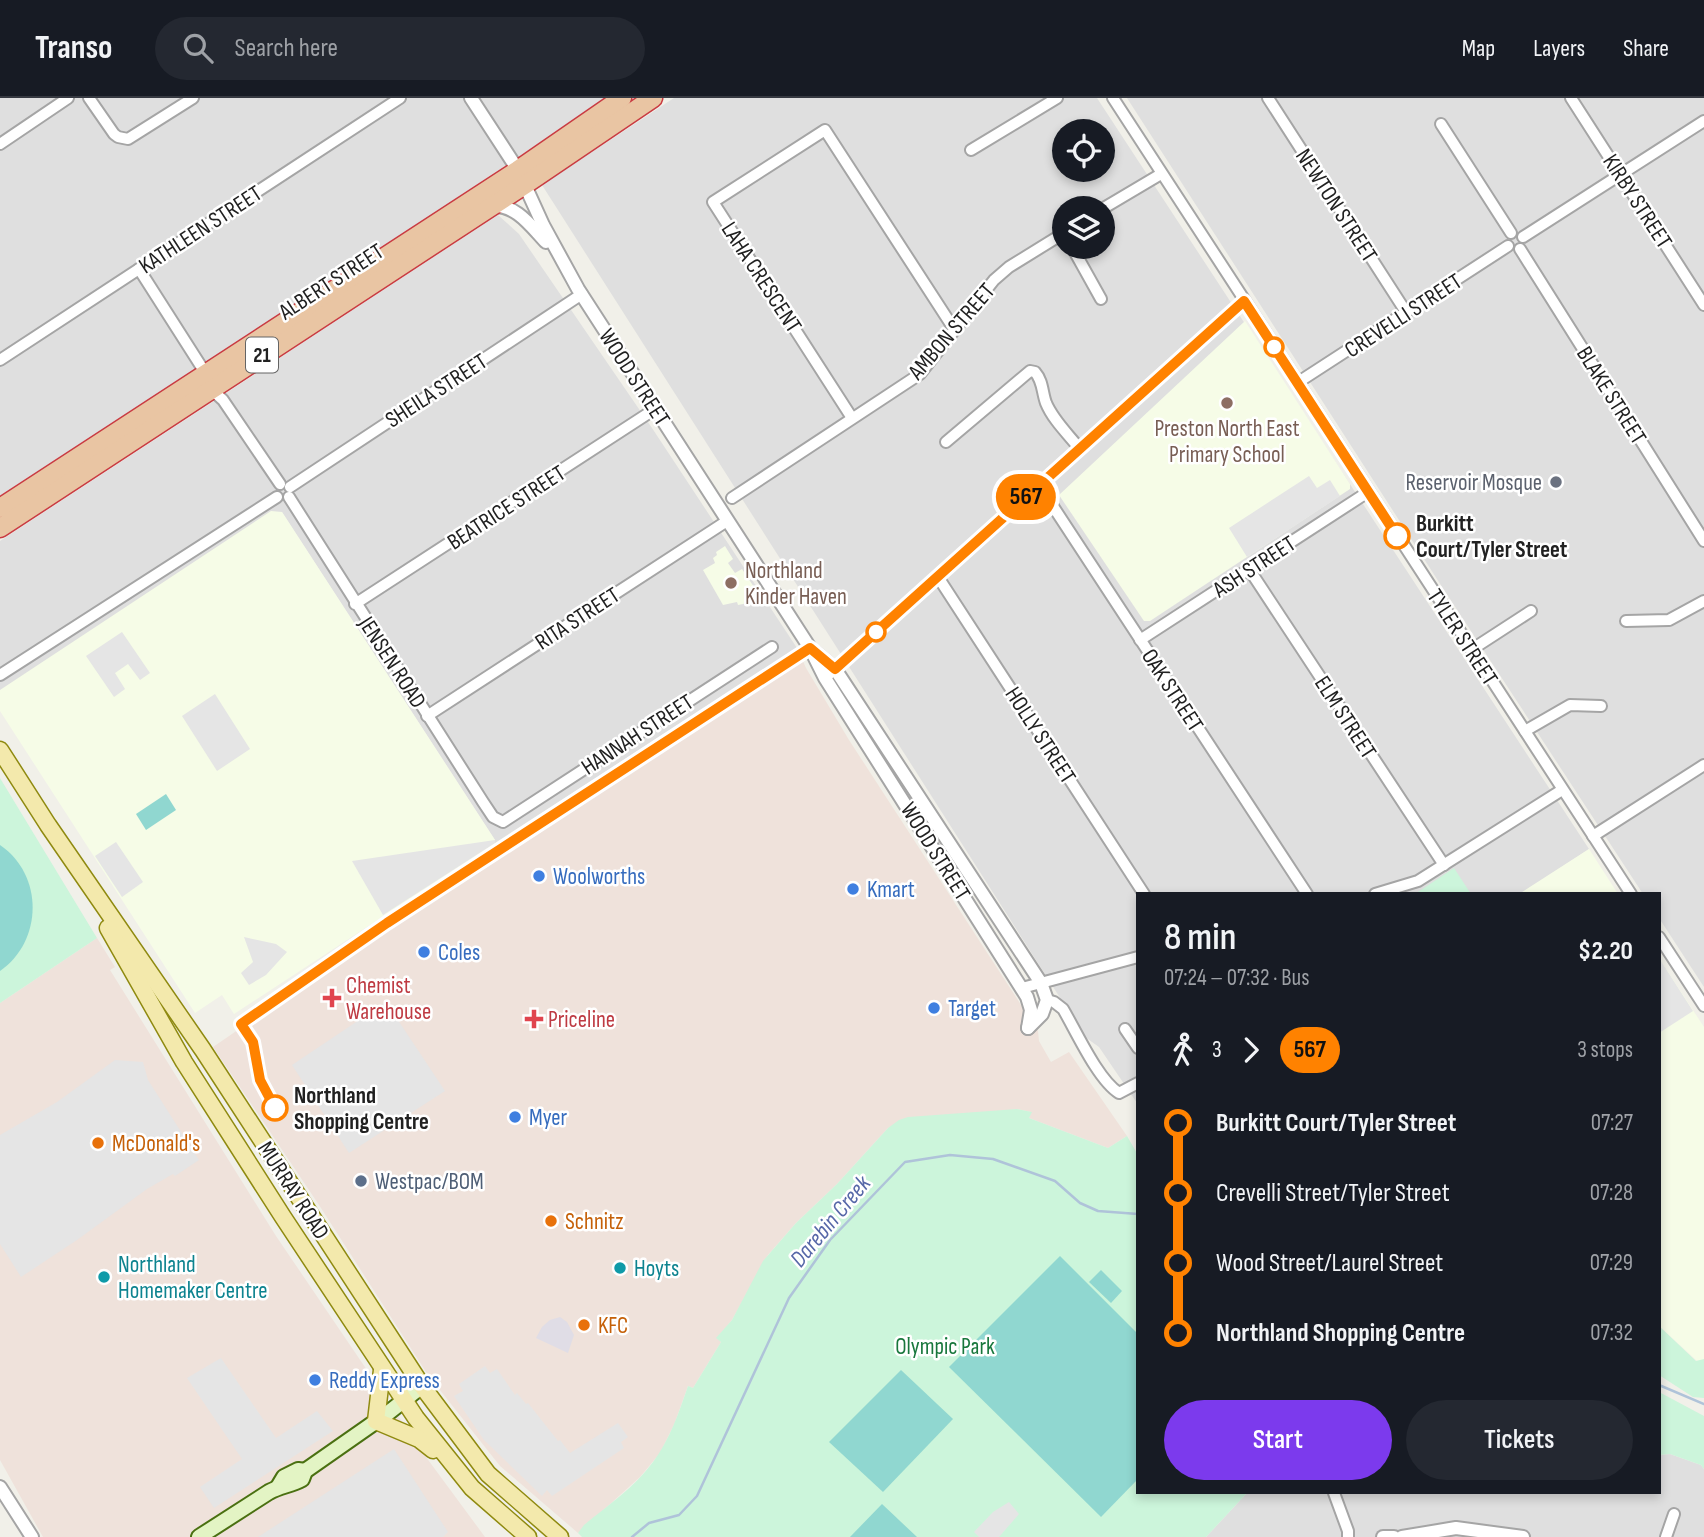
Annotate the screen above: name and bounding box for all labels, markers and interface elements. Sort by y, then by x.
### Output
search box [155,17,645,80]
text: Transo [35,28,113,68]
icon: search [179,29,217,67]
text: Search here [235,33,338,64]
text: Map [1462,34,1495,63]
text: Layers [1533,34,1585,63]
text: Share [1623,34,1669,63]
map controls [1052,119,1115,259]
button: locate [1052,119,1115,182]
street label: NEWTON STREET [1289,143,1383,268]
street label: KIRBY STREET [1596,149,1678,254]
street label: KATHLEEN STREET [134,180,267,280]
button: layers [1052,196,1115,259]
street label: LAHA CRESCENT [715,217,807,338]
street label: ALBERT STREET [273,238,389,327]
street label: CREVELLI STREET [1340,268,1468,364]
street label: AMBON STREET [902,278,1001,386]
street label: WOOD STREET [592,324,676,431]
unlabelled marker [1264,337,1284,357]
road number: 21 [246,338,278,372]
street label: BLAKE STREET [1570,341,1652,450]
street label: SHEILA STREET [380,348,493,434]
marker: Preston North East Primary School [1219,395,1235,411]
place label: Preston North East Primary School [1154,415,1300,469]
street label: BEATRICE STREET [442,459,571,556]
place label: Reservoir Mosque [1405,469,1542,497]
line badge: 567 [986,474,1066,520]
marker: Reservoir Mosque [1548,474,1564,490]
text: 567 [1010,482,1042,511]
place label: Burkitt Court/Tyler Street [1416,510,1568,564]
marker: Burkitt Court/Tyler Street [1384,523,1410,549]
street label: ASH STREET [1207,530,1301,604]
place label: Northland Kinder Haven [745,557,847,611]
marker: Northland Kinder Haven [723,575,739,591]
street label: RITA STREET [530,581,625,656]
street label: TYLER STREET [1421,584,1504,691]
street label: JENSEN ROAD [352,611,432,714]
unlabelled marker [866,622,886,642]
street label: OAK STREET [1135,644,1209,737]
street label: ELM STREET [1308,671,1382,764]
street label: HOLLY STREET [999,682,1082,789]
street label: HANNAH STREET [576,688,699,781]
street label: WOOD STREET [894,797,976,906]
place label: Woolworths [553,863,645,891]
marker: Woolworths [531,868,547,884]
place label: Kmart [867,876,915,904]
marker: Kmart [845,881,861,897]
text: 8 min [1164,915,1236,960]
text: $2.20 [1578,936,1633,967]
place label: Coles [438,939,480,967]
marker: Coles [416,944,432,960]
text: 07:24 – 07:32 · Bus [1164,964,1309,992]
place label: Chemist Warehouse [346,972,431,1026]
marker: Chemist Warehouse [324,990,340,1006]
place label: Target [948,995,996,1023]
marker: Target [926,1000,942,1016]
place label: Priceline [548,1006,615,1034]
marker: Priceline [526,1011,542,1027]
icon: walk [1164,1031,1202,1069]
icon: forward [1232,1031,1270,1069]
text: 567 [1294,1035,1326,1064]
text: 3 [1212,1036,1222,1064]
text: 3 stops [1577,1036,1633,1064]
place label: Northland Shopping Centre [294,1082,429,1136]
marker: Northland Shopping Centre [262,1095,288,1121]
place label: Myer [529,1104,568,1132]
text: Burkitt Court/Tyler Street [1216,1108,1456,1139]
marker: Myer [507,1109,523,1125]
text: 07:27 [1591,1109,1633,1137]
place label: McDonald's [112,1130,200,1158]
marker: McDonald's [90,1135,106,1151]
street label: MURRAY ROAD [251,1136,335,1245]
place label: Westpac/BOM [375,1168,484,1196]
water label: Darebin Creek [784,1169,878,1273]
marker: Westpac/BOM [353,1173,369,1189]
text: Crevelli Street/Tyler Street [1216,1178,1450,1209]
text: 07:28 [1590,1179,1633,1207]
place label: Schnitz [565,1208,623,1236]
marker: Schnitz [543,1213,559,1229]
text: Wood Street/Laurel Street [1216,1248,1443,1279]
text: 07:29 [1590,1249,1633,1277]
place label: Northland Homemaker Centre [118,1251,267,1305]
place label: Hoyts [634,1255,679,1283]
marker: Hoyts [612,1260,628,1276]
marker: Northland Homemaker Centre [96,1269,112,1285]
place label: KFC [598,1312,628,1340]
marker: KFC [576,1317,592,1333]
text: Northland Shopping Centre [1216,1318,1465,1349]
text: 07:32 [1590,1319,1633,1347]
park label: Olympic Park [895,1333,995,1361]
place label: Reddy Express [329,1367,440,1395]
marker: Reddy Express [307,1372,323,1388]
button: Start [1164,1400,1392,1480]
button: Tickets [1406,1400,1633,1480]

